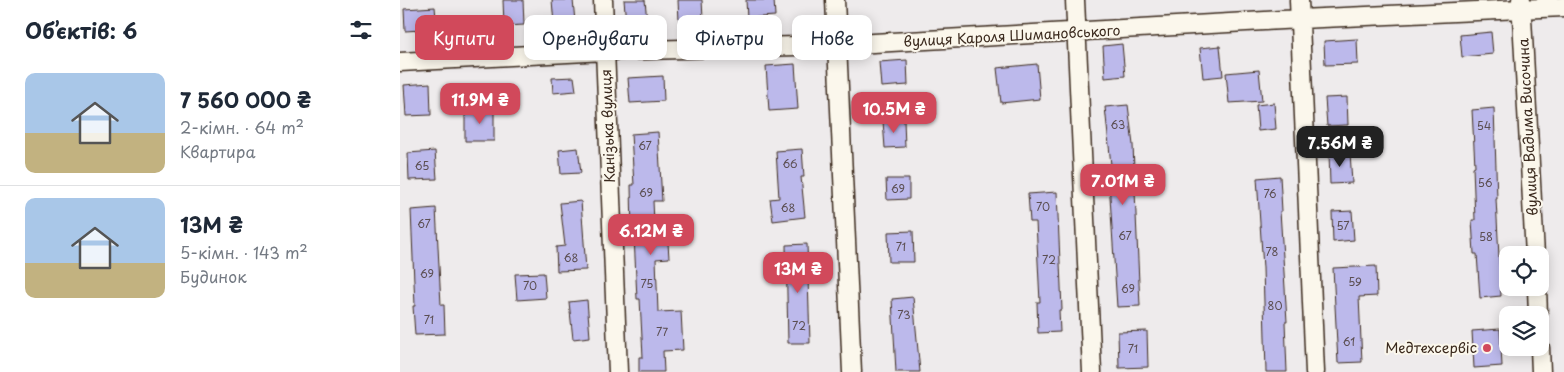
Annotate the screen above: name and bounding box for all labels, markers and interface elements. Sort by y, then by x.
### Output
text: Об’єктів: 6 [25,14,137,46]
chip: Купити [415,15,514,60]
chip: Орендувати [524,15,667,60]
chip: Фільтри [677,15,782,60]
chip: Нове [792,15,872,60]
icon: filters [347,16,375,44]
street label: вулиця Кароля Шимановського [903,19,1121,52]
street label: вулиця Вадима Височина [1512,38,1543,216]
street label: Канізька вулиця [595,69,620,183]
pin: 11.9M ₴ [434,82,526,125]
text: 7 560 000 ₴ [180,83,311,115]
text: 11.9M ₴ [451,87,509,111]
pin: 10.5M ₴ [848,92,940,134]
icon: home [65,93,125,153]
text: 10.5M ₴ [862,96,926,120]
text: 2-кімн. · 64 m² [180,115,304,139]
house number: 63 [1111,116,1125,133]
house number: 54 [1477,117,1491,134]
pin: 7.56M ₴ [1294,126,1386,168]
text: 7.56M ₴ [1308,130,1372,154]
house number: 67 [638,137,652,154]
text: Квартира [180,139,255,163]
house number: 66 [782,155,798,172]
house number: 65 [415,157,429,174]
pin: 7.01M ₴ [1077,164,1169,206]
text: 7.01M ₴ [1091,168,1155,192]
house number: 56 [1478,174,1493,191]
house number: 69 [891,180,905,197]
house number: 69 [639,184,653,201]
house number: 76 [1263,185,1277,202]
house number: 70 [1036,198,1050,215]
house number: 68 [781,199,795,216]
text: 13M ₴ [180,208,243,240]
pin: 6.12M ₴ [605,214,697,256]
house number: 67 [417,215,431,232]
house number: 57 [1336,217,1350,234]
icon: home [65,218,125,278]
text: 6.12M ₴ [619,218,683,242]
house number: 67 [1118,227,1132,244]
house number: 58 [1479,228,1493,245]
house number: 71 [896,238,906,255]
text: 5-кімн. · 143 m² [180,240,308,264]
house number: 78 [1266,243,1279,260]
map controls [1499,246,1549,356]
button: locate [1499,246,1549,296]
house number: 68 [564,249,578,266]
house number: 72 [1042,251,1056,268]
pin: 13M ₴ [763,252,833,294]
text: 13M ₴ [774,256,822,280]
text: Будинок [180,264,247,288]
house number: 69 [420,265,434,282]
house number: 59 [1348,273,1362,290]
house number: 75 [641,275,653,292]
house number: 70 [523,277,537,294]
house number: 69 [1121,280,1135,297]
house number: 80 [1268,297,1282,314]
house number: 73 [897,306,911,323]
button: layers [1499,306,1549,356]
house number: 71 [424,311,434,328]
house number: 72 [792,317,806,334]
house number: 77 [656,323,668,340]
house number: 61 [1343,333,1355,350]
place label: Медтехсервіс [1385,337,1477,358]
house number: 71 [1128,340,1138,357]
marker: Медтехсервіс [1481,342,1493,354]

